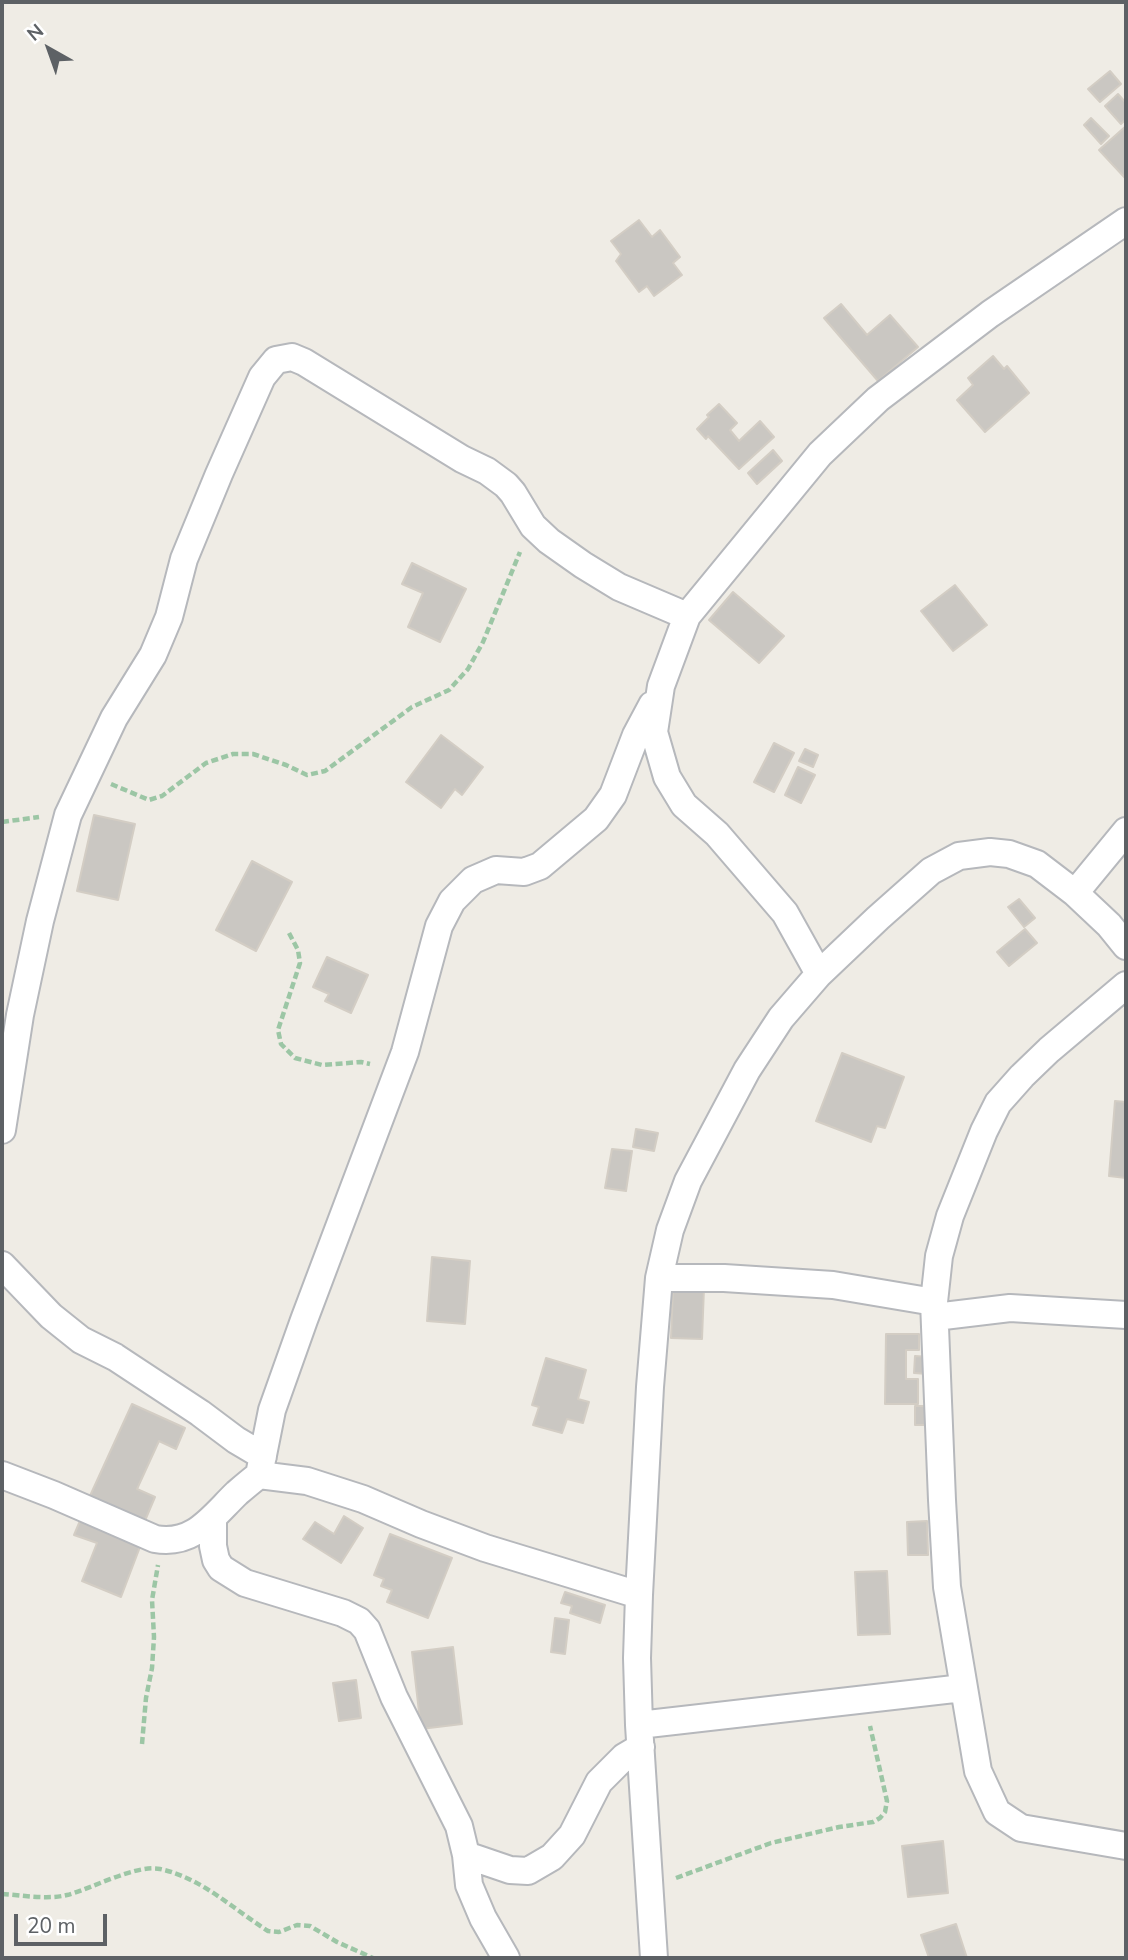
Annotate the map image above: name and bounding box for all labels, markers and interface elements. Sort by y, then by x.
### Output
north arrow [14,14,84,84]
text: N [22,18,49,47]
scale bar [18,1900,110,1944]
text: 20 m [27,1912,76,1940]

